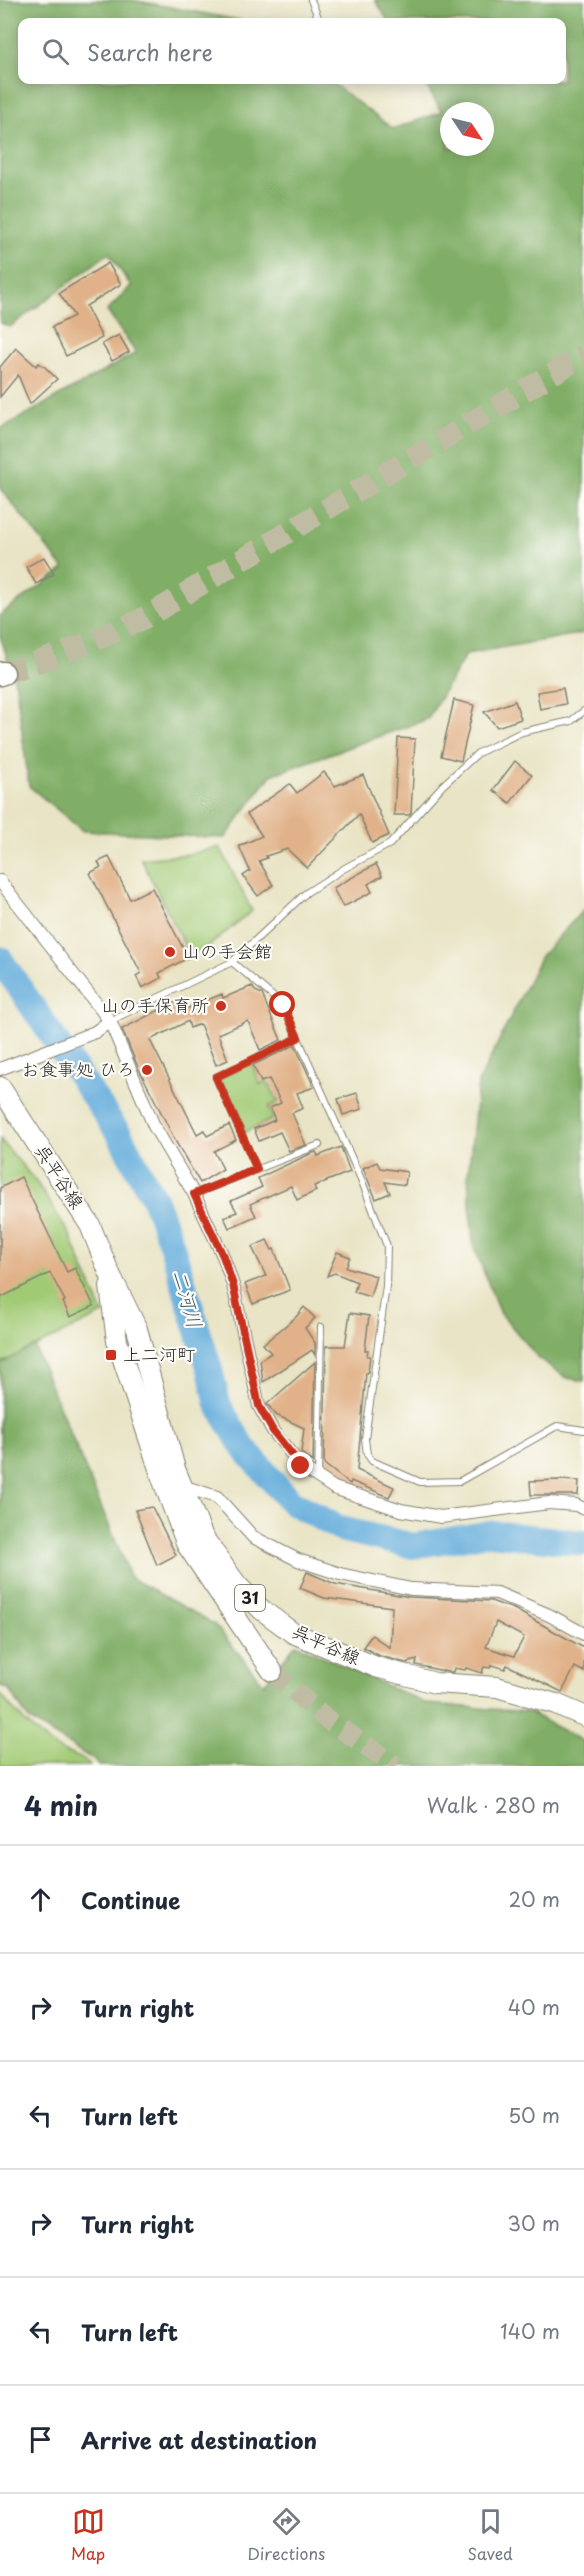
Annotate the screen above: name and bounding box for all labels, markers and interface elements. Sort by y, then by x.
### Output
search box [18,18,566,84]
icon: search [39,35,72,68]
text: Search here [87,35,213,68]
north arrow [440,102,494,156]
place label: 山の手会館 [182,937,272,964]
marker: 山の手会館 [163,945,177,959]
place label: 山の手保育所 [101,991,209,1018]
route start [269,991,295,1017]
marker: 山の手保育所 [214,999,228,1013]
place label: お食事処 ひろ [21,1055,135,1082]
marker: お食事処 ひろ [140,1063,154,1077]
street label: 呉平谷線 [29,1139,91,1214]
water label: 二河川 [165,1266,211,1332]
place label: 上二河町 [123,1340,195,1367]
marker: 上二河町 [104,1348,118,1362]
route end [287,1452,313,1478]
road number: 31 [235,1585,265,1611]
street label: 呉平谷線 [288,1617,365,1671]
text: 4 min [24,1786,98,1825]
text: Walk · 280 m [427,1790,560,1820]
icon: ahead [24,1883,57,1916]
text: Continue [81,1883,180,1916]
text: 20 m [508,1884,560,1914]
icon: right [24,1991,57,2024]
text: Turn right [81,1991,194,2024]
text: 40 m [508,1992,560,2022]
icon: left [24,2099,57,2132]
text: Turn left [81,2099,178,2132]
text: 50 m [508,2100,560,2130]
icon: right [24,2207,57,2240]
text: Turn right [81,2207,194,2240]
text: 30 m [507,2208,560,2238]
icon: left [24,2315,57,2348]
text: Turn left [81,2315,178,2348]
text: 140 m [500,2316,560,2346]
icon: arrive [24,2423,57,2456]
text: Arrive at destination [81,2423,317,2456]
tab: Map [71,2505,105,2565]
tab: Directions [247,2505,325,2565]
tab: Saved [467,2505,513,2565]

